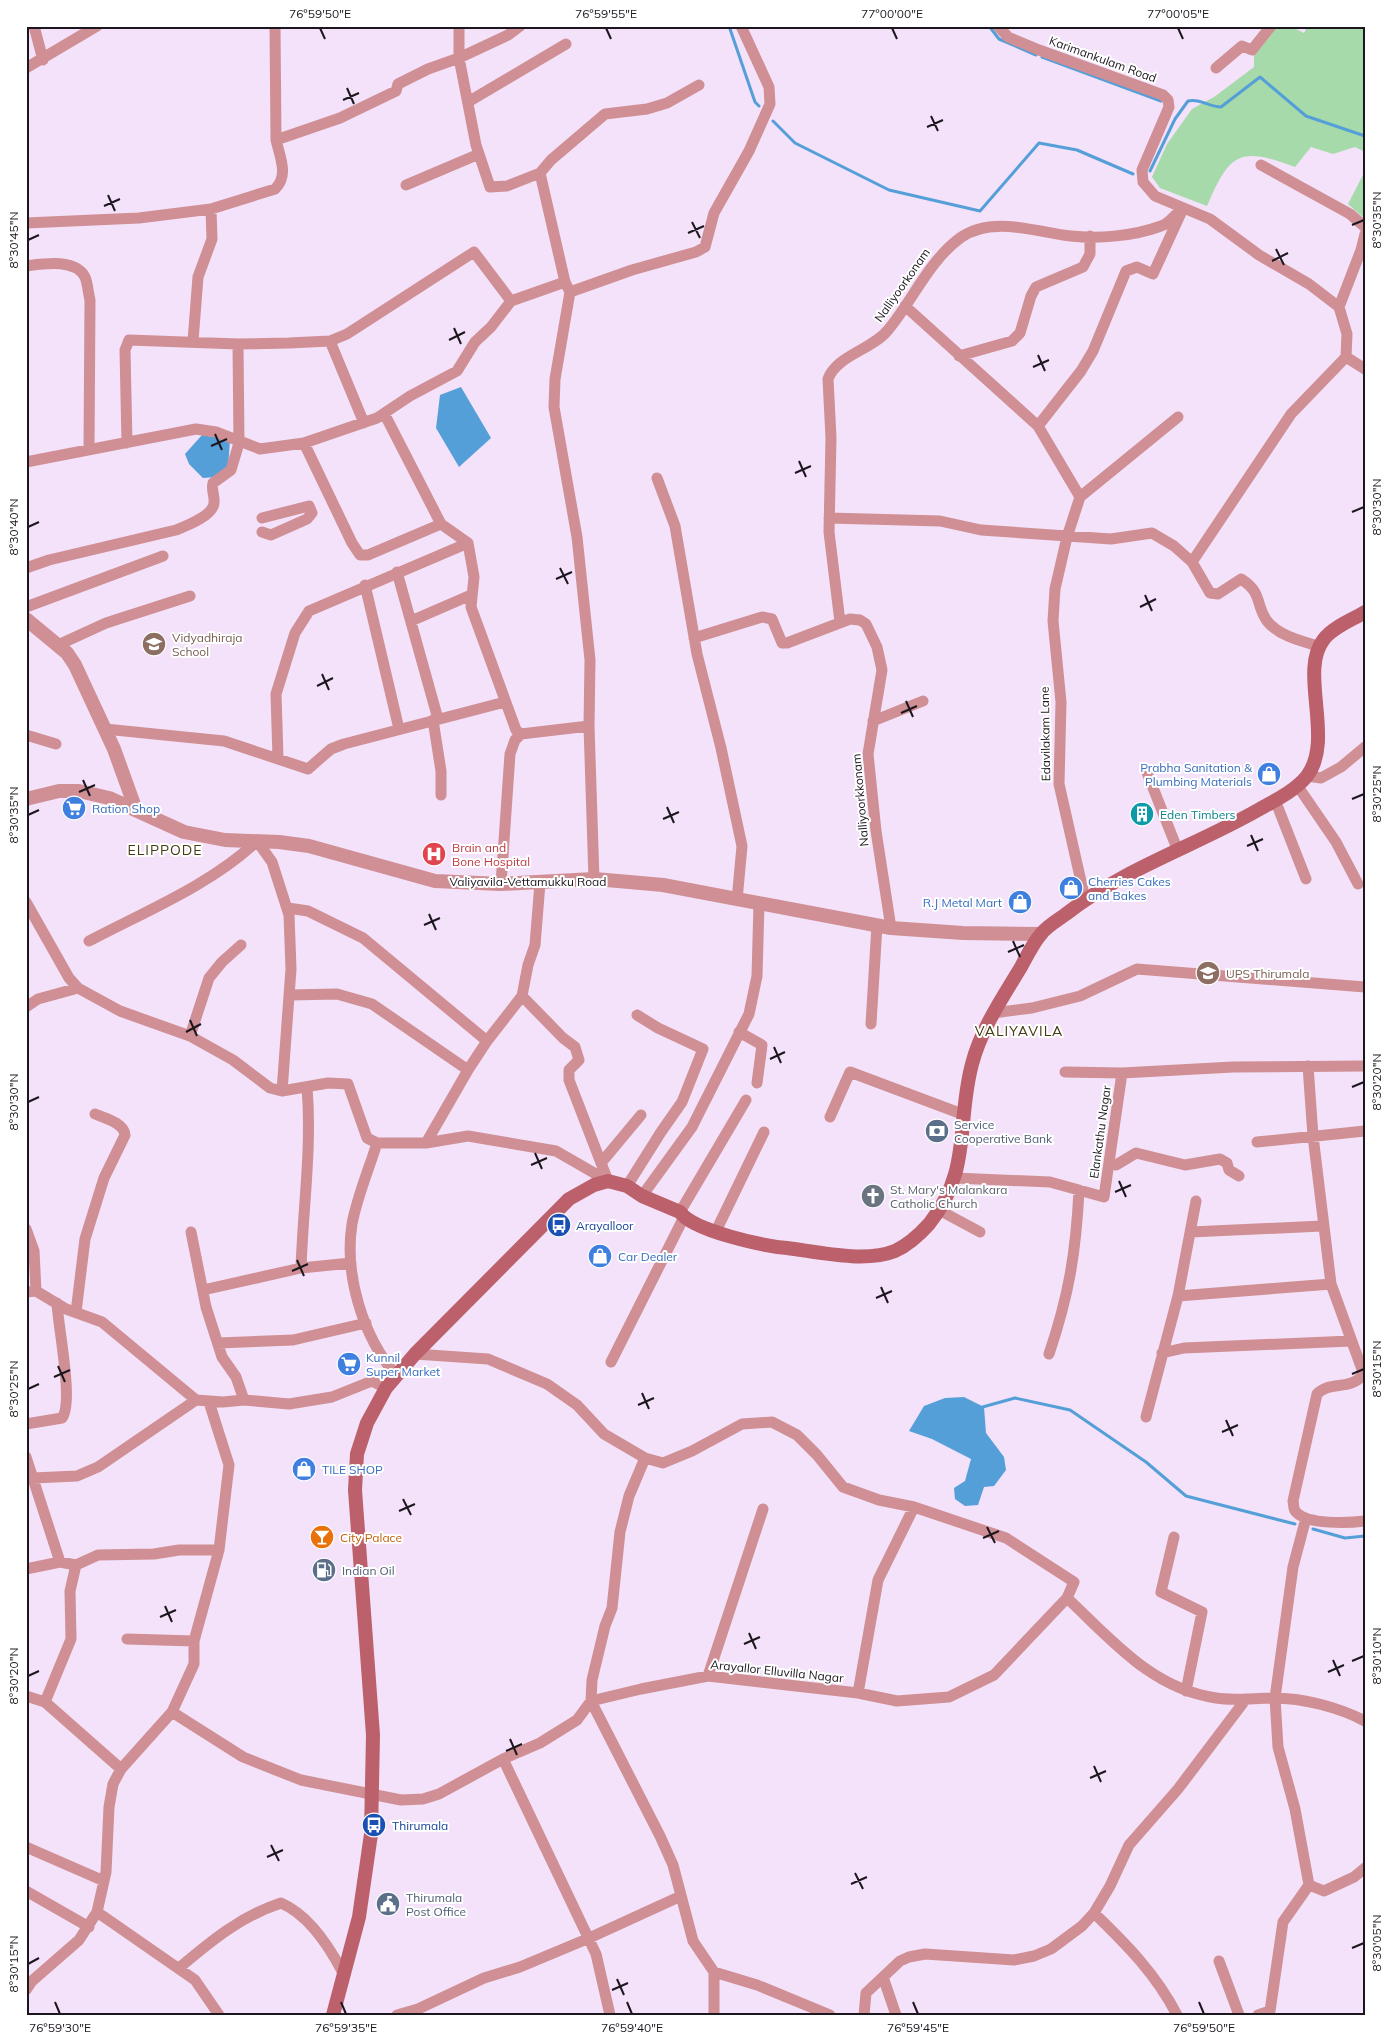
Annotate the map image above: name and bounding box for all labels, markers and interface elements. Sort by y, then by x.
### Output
text: 76°59'50"E [289,6,351,21]
text: 76°59'55"E [575,6,637,21]
text: 77°00'00"E [861,6,923,21]
text: 77°00'05"E [1147,6,1209,21]
street label: Karimankulam Road [1047,33,1159,85]
text: 8°30'35"N [1369,192,1384,248]
text: 8°30'45"N [6,212,21,268]
street label: Nalliyoorkonam [871,245,933,325]
text: 8°30'30"N [1369,479,1384,535]
text: 8°30'40"N [6,499,21,555]
place label: Vidyadhiraja School [172,630,243,659]
school or university icon: Vidyadhiraja School [141,631,167,657]
street label: Edavilakam Lane [1037,686,1053,782]
street label: Nalliyoorkkonam [848,753,872,847]
place label: Prabha Sanitation & Plumbing Materials [1140,760,1253,789]
shop icon: Prabha Sanitation & Plumbing Materials [1256,761,1282,787]
text: 8°30'25"N [1369,766,1384,822]
text: 8°30'35"N [6,787,21,843]
supermarket icon: Ration Shop [61,795,87,821]
place label: Ration Shop [92,801,160,816]
building icon: Eden Timbers [1129,801,1155,827]
place label: Eden Timbers [1160,807,1236,822]
place label: Brain and Bone Hospital [452,840,530,869]
district label: ELIPPODE [127,841,203,859]
hospital icon: Brain and Bone Hospital [421,841,447,867]
street label: Valiyavila-Vettamukku Road [450,874,606,889]
place label: Cherries Cakes and Bakes [1088,874,1171,903]
shop icon: Cherries Cakes and Bakes [1058,875,1084,901]
shop icon: R.J Metal Mart [1007,889,1033,915]
place label: R.J Metal Mart [923,895,1002,910]
school or university icon: UPS Thirumala [1195,960,1221,986]
place label: UPS Thirumala [1226,966,1309,981]
district label: VALIYAVILA [975,1022,1063,1040]
text: 8°30'20"N [1369,1054,1384,1110]
text: 8°30'30"N [6,1074,21,1130]
street label: Elankathu Nagar [1086,1084,1114,1179]
place label: Service Cooperative Bank [954,1117,1053,1146]
bank icon: Service Cooperative Bank [924,1118,950,1144]
place label: St. Mary's Malankara Catholic Church [890,1182,1007,1211]
church icon: St. Mary's Malankara Catholic Church [860,1183,886,1209]
bus stop icon: Arayalloor [546,1212,572,1238]
place label: Arayalloor [576,1218,634,1233]
shop icon: Car Dealer [587,1243,613,1269]
place label: Car Dealer [618,1249,678,1264]
text: 8°30'15"N [1369,1341,1384,1397]
place label: Kunnil Super Market [366,1350,440,1379]
supermarket icon: Kunnil Super Market [336,1351,362,1377]
text: 8°30'25"N [6,1361,21,1417]
shop icon: TILE SHOP [291,1456,317,1482]
place label: TILE SHOP [322,1462,383,1477]
bar icon: City Palace [309,1524,335,1550]
place label: City Palace [340,1530,402,1545]
fuel station icon: Indian Oil [311,1557,337,1583]
place label: Indian Oil [342,1563,395,1578]
text: 8°30'10"N [1369,1628,1384,1684]
text: 8°30'20"N [6,1648,21,1704]
street label: Arayallor Elluvilla Nagar [710,1657,845,1686]
bus stop icon: Thirumala [361,1812,387,1838]
place label: Thirumala [392,1818,448,1833]
place label: Thirumala Post Office [406,1890,466,1919]
public building icon: Thirumala Post Office [375,1891,401,1917]
text: 8°30'05"N [1369,1915,1384,1971]
text: 8°30'15"N [6,1936,21,1992]
text: 76°59'30"E [29,2020,91,2035]
text: 76°59'35"E [315,2020,377,2035]
text: 76°59'40"E [601,2020,663,2035]
text: 76°59'45"E [887,2020,949,2035]
text: 76°59'50"E [1173,2020,1235,2035]

